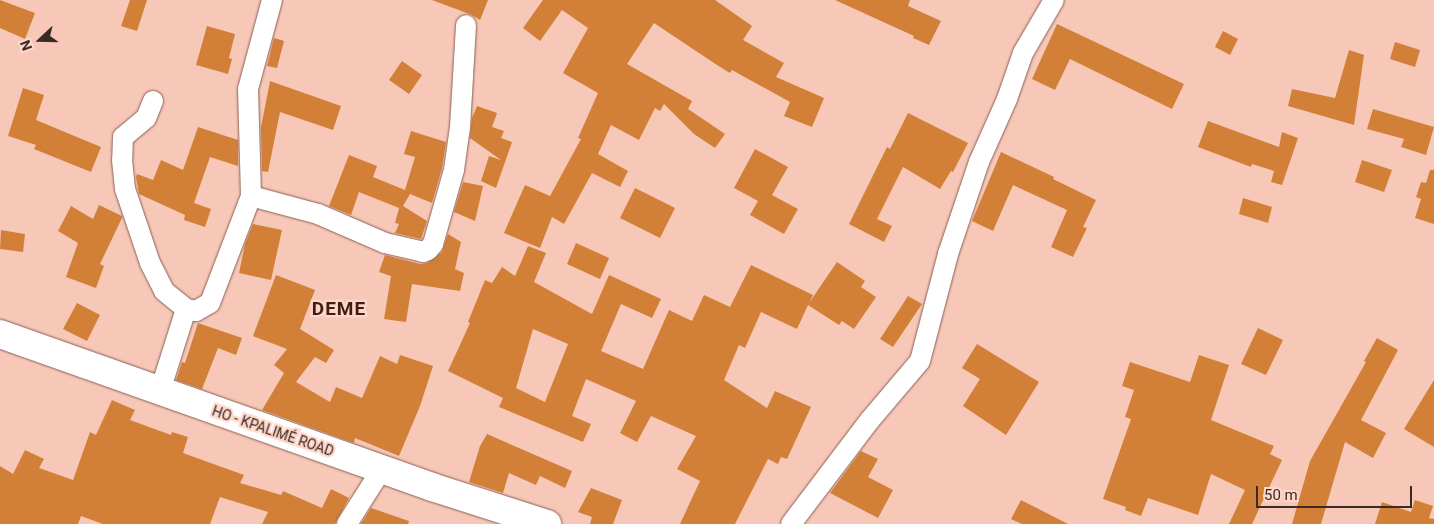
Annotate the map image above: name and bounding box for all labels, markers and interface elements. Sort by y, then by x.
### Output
north arrow [15,15,65,65]
text: N [17,38,35,53]
district label: DEME [311,298,367,320]
street label: HO - KPALIMÉ ROAD [210,402,336,460]
scale bar [1259,476,1415,508]
text: 50 m [1264,486,1298,504]

